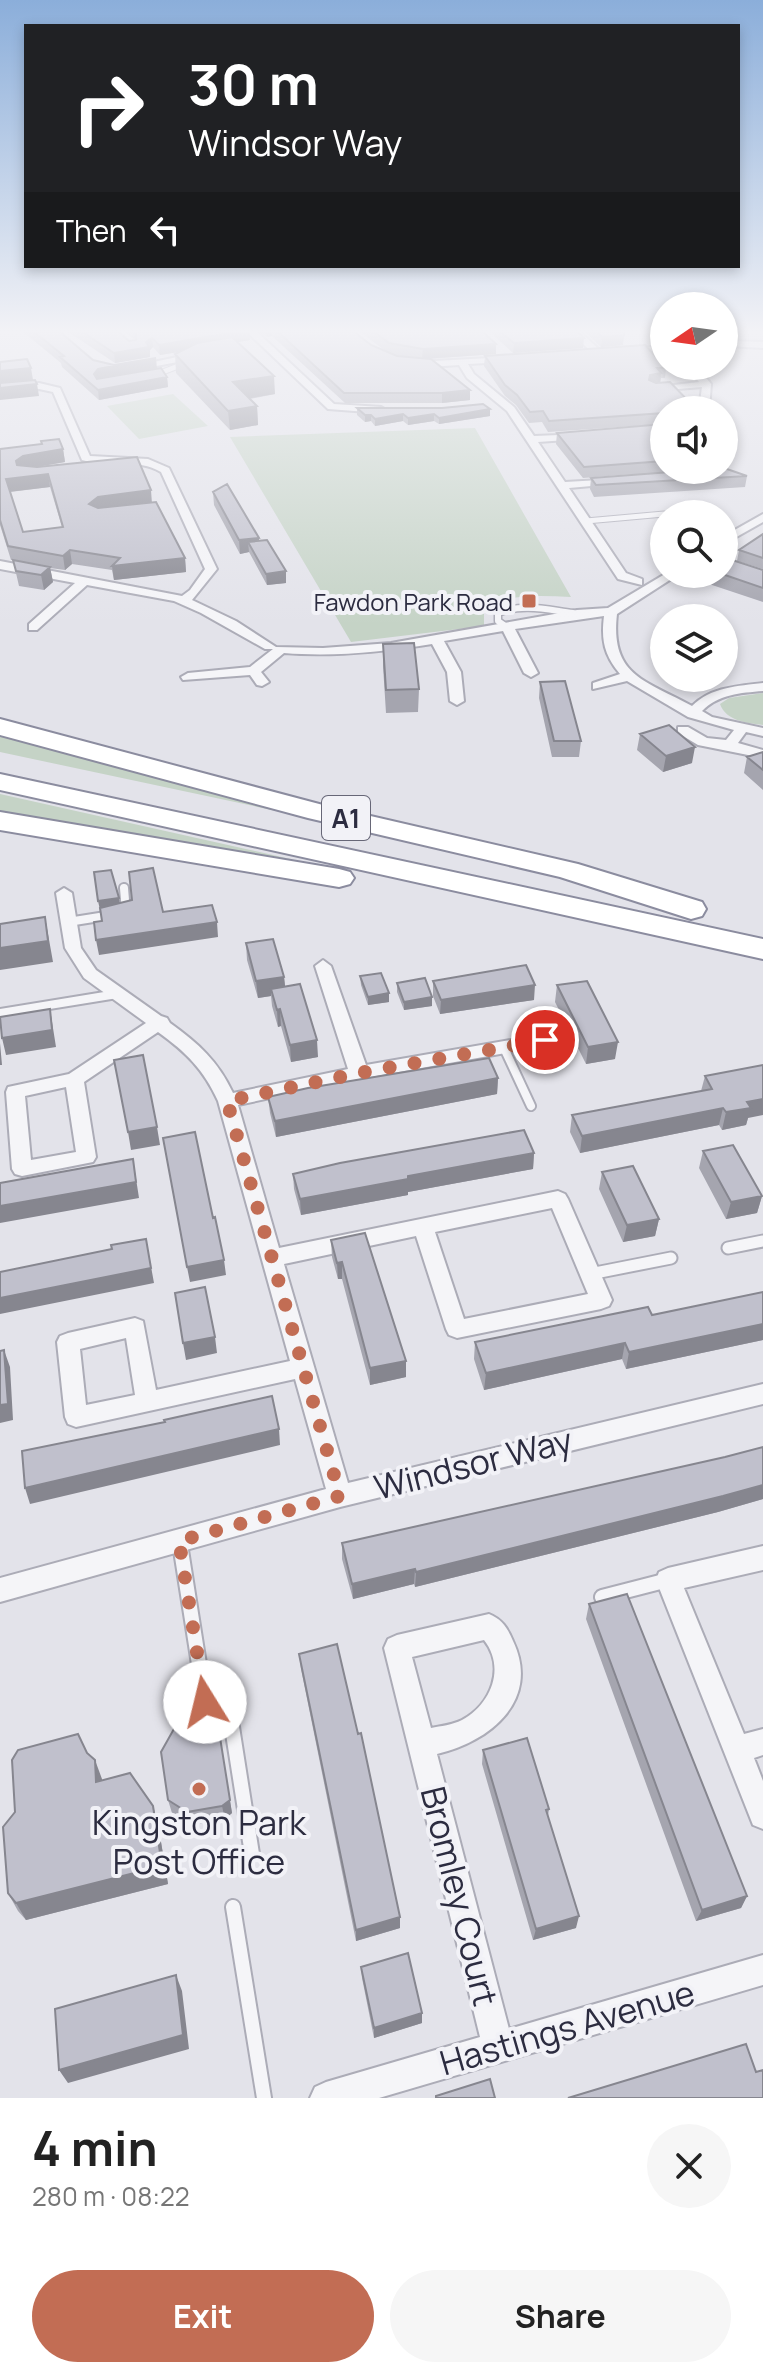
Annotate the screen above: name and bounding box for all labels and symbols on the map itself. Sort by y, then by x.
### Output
north arrow [650,292,738,380]
place label: Fawdon Park Road [314,585,513,618]
marker: Fawdon Park Road [520,592,538,610]
road number: A1 [322,796,370,840]
pin [511,1006,579,1074]
street label: Windsor Way [369,1416,577,1510]
position arrow [163,1660,247,1744]
marker: Kingston Park Post Office [190,1780,208,1798]
street label: Bromley Court [411,1782,509,2010]
place label: Kingston Park Post Office [92,1799,307,1884]
street label: Hastings Avenue [434,1969,700,2085]

